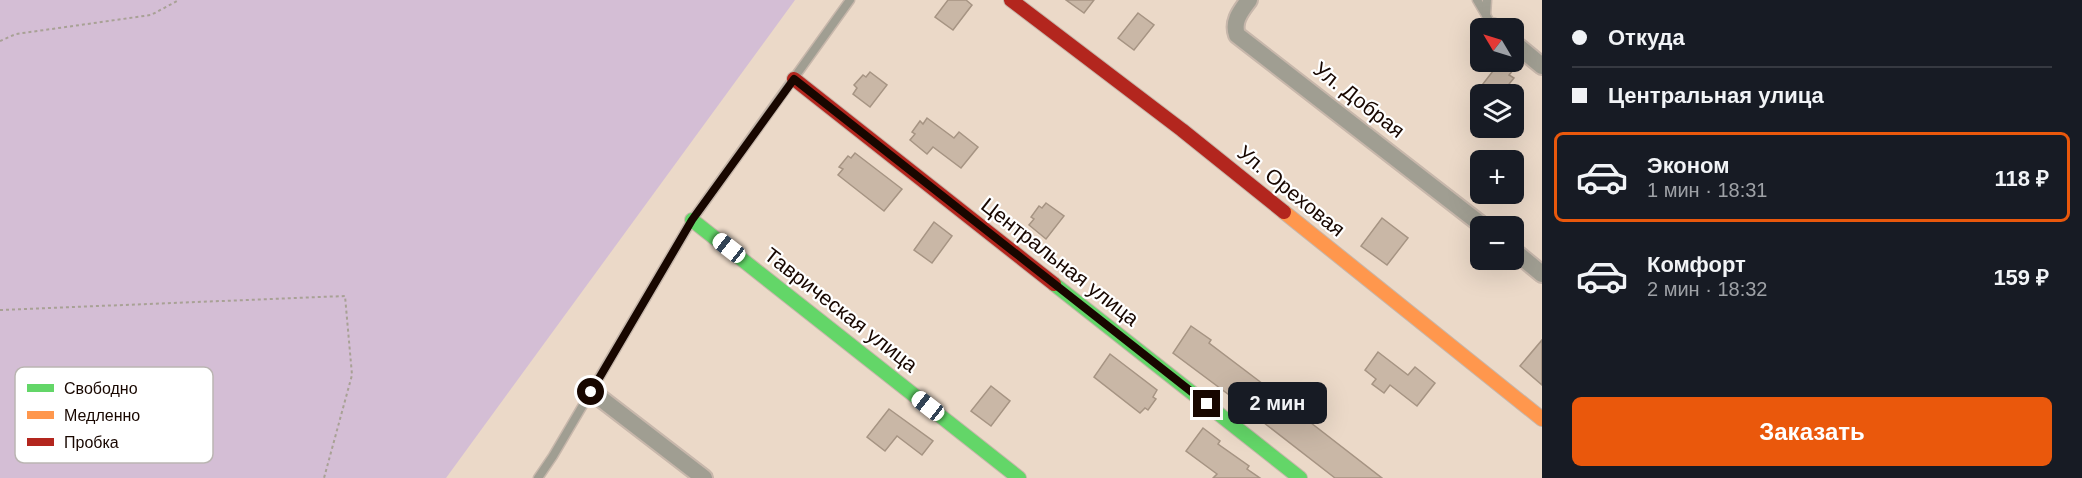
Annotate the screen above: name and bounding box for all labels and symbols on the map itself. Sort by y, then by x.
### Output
north arrow [1470,18,1524,72]
street label: Ул. Добрая [1309,57,1409,142]
street label: Ул. Ореховая [1233,140,1349,241]
street label: Центральная улица [977,193,1144,330]
car [709,230,749,266]
street label: Таврическая улица [760,243,923,377]
legend [15,367,213,463]
route start [577,378,604,405]
text: Свободно [64,380,138,397]
callout: 2 мин [1228,383,1327,425]
car [908,388,948,424]
route end [1193,390,1220,417]
text: Медленно [64,407,140,424]
text: Пробка [64,434,119,451]

